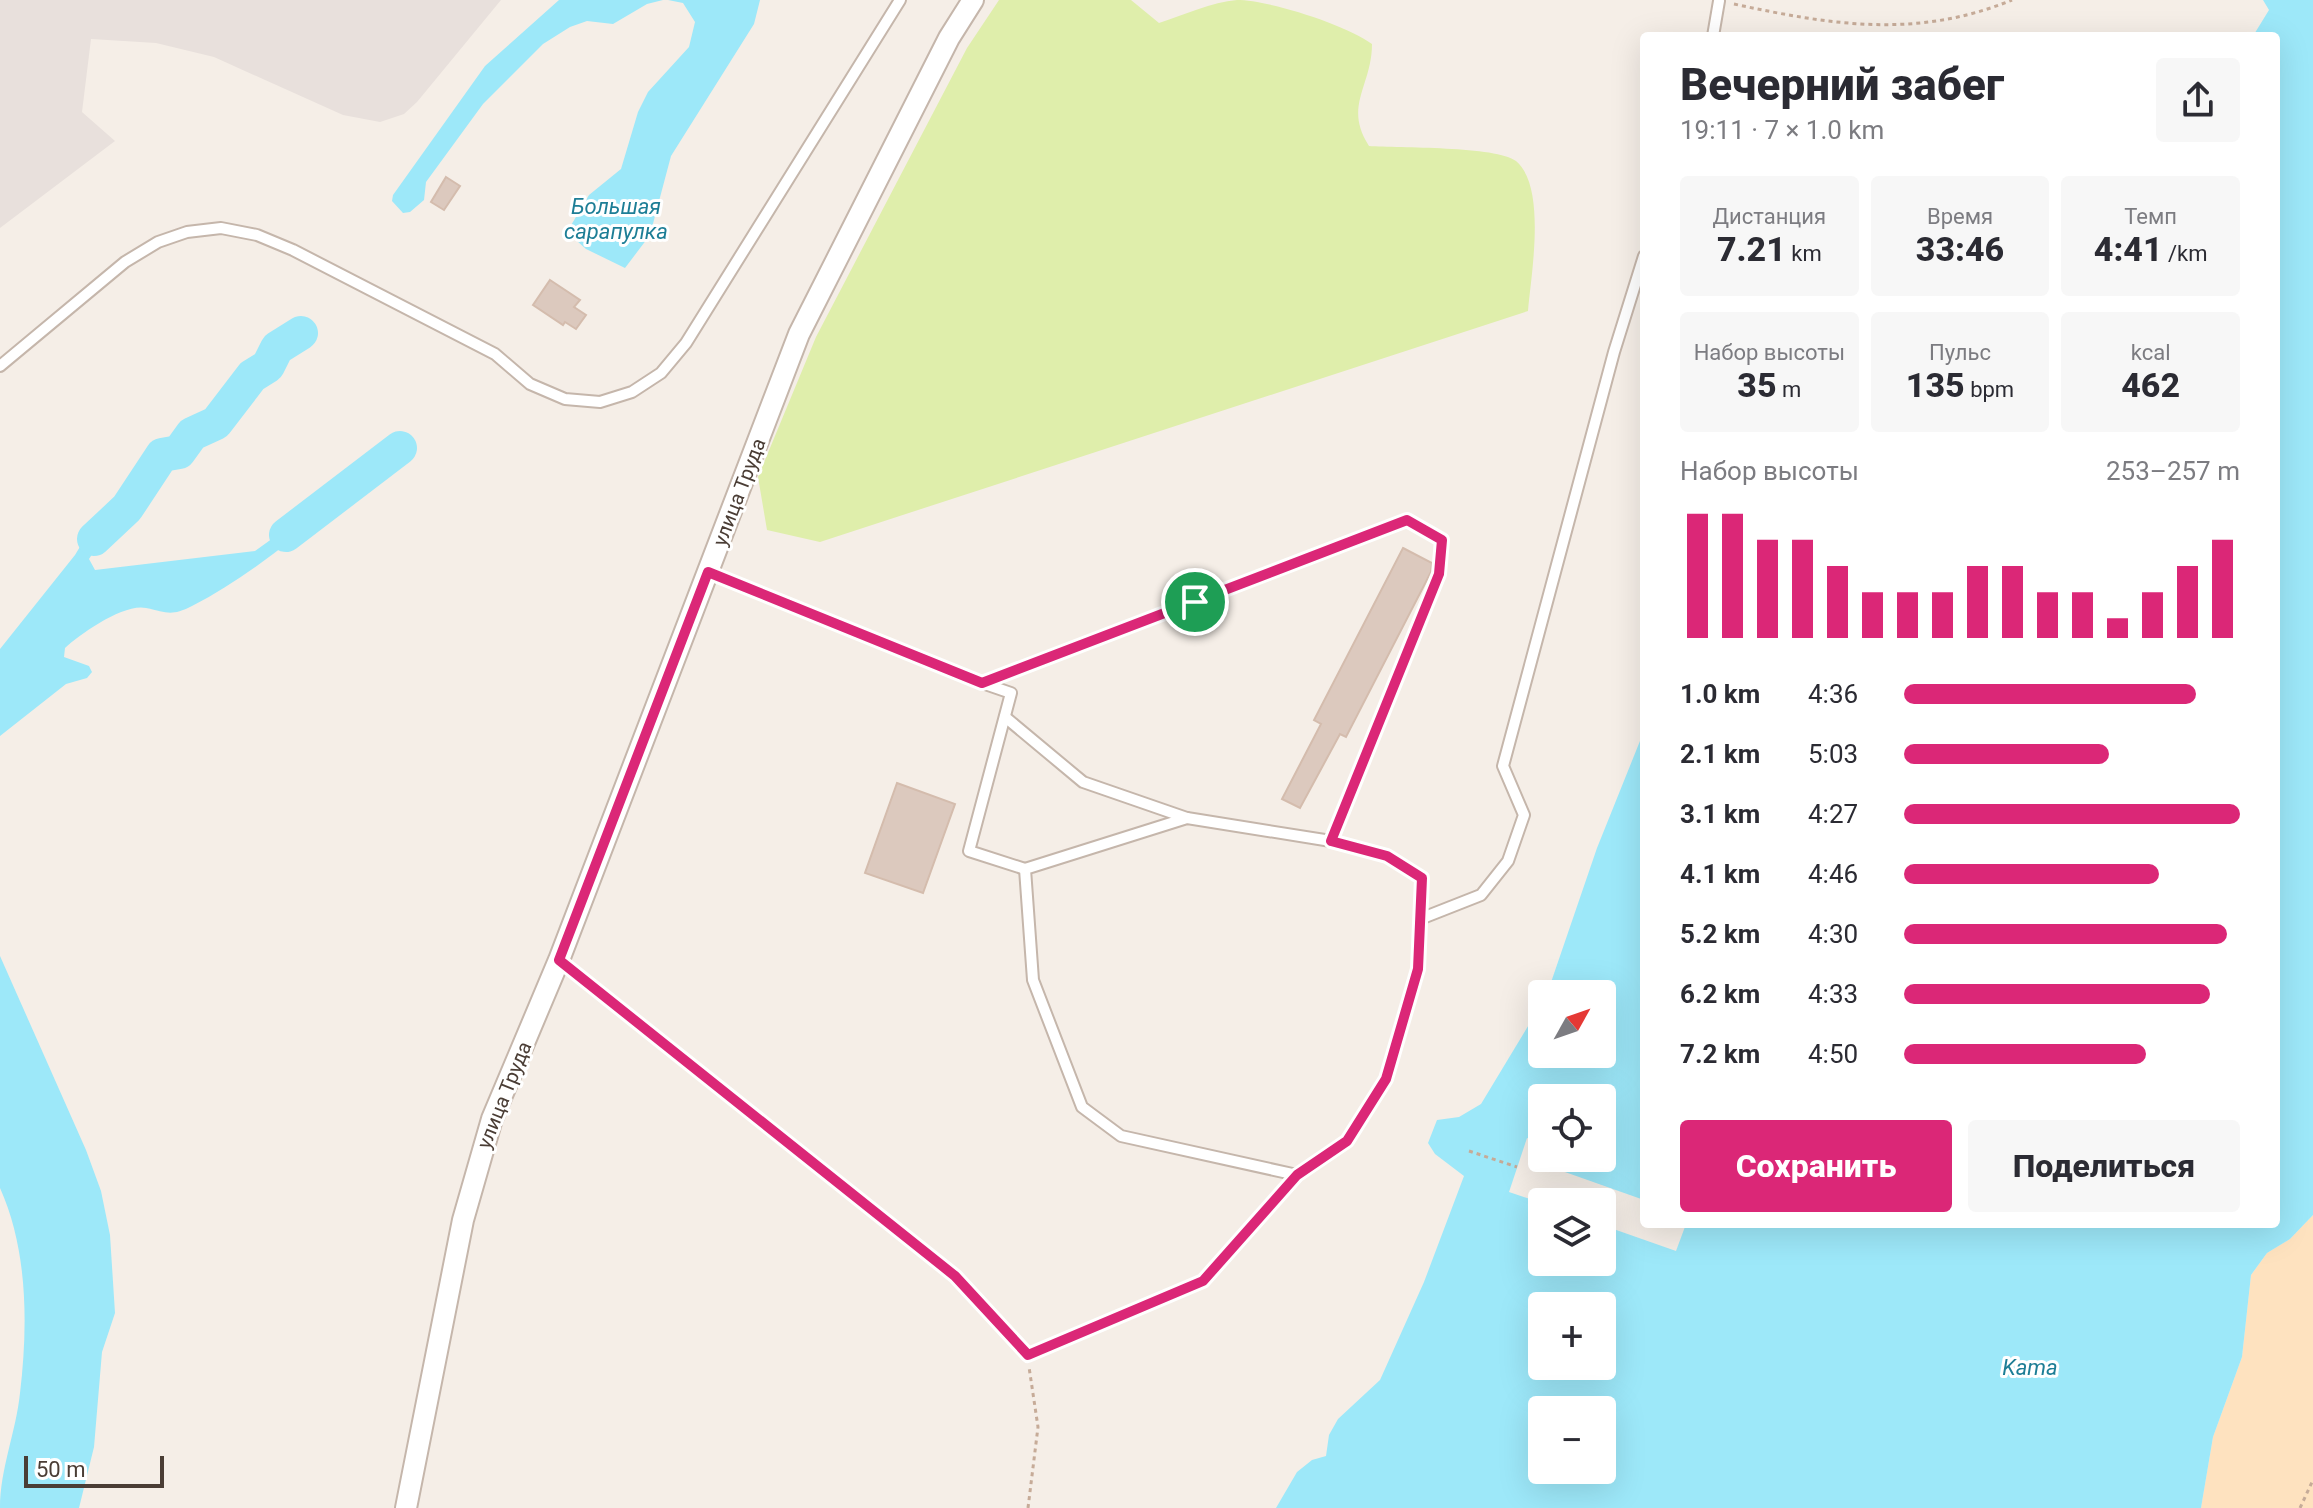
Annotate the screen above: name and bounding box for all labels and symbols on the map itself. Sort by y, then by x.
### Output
water label: Большая сарапулка [564,194,668,244]
street label: улица Труда [707,435,771,549]
pin [1161,568,1229,636]
north arrow [1528,980,1616,1068]
street label: улица Труда [472,1038,536,1152]
water label: Kama [2002,1355,2058,1380]
scale bar [24,1452,164,1488]

